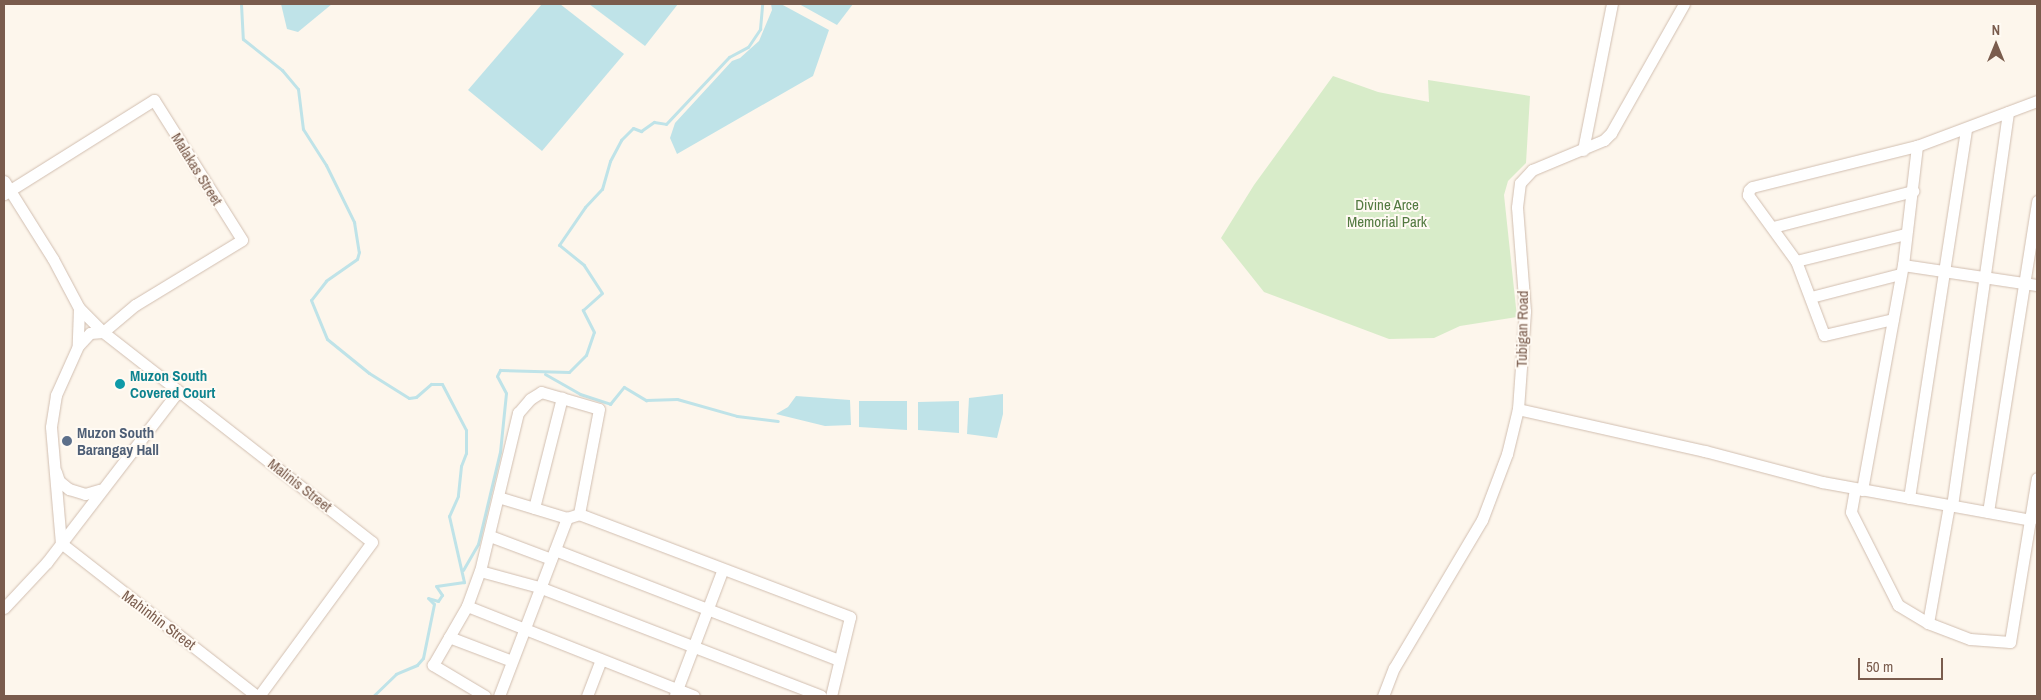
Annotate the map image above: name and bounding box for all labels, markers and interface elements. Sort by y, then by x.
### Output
north arrow [1971,20,2021,70]
text: N [1992,21,2000,39]
street label: Malakas Street [168,129,226,209]
park label: Divine Arce Memorial Park [1347,195,1427,230]
street label: Tubigan Road [1512,290,1532,368]
place label: Muzon South Covered Court [130,366,215,401]
marker: Muzon South Covered Court [114,378,126,390]
place label: Muzon South Barangay Hall [77,423,159,458]
marker: Muzon South Barangay Hall [61,435,73,447]
street label: Malinis Street [265,455,335,515]
street label: Mahinhin Street [119,586,199,654]
scale bar [1861,648,1946,680]
text: 50 m [1866,656,1893,677]

